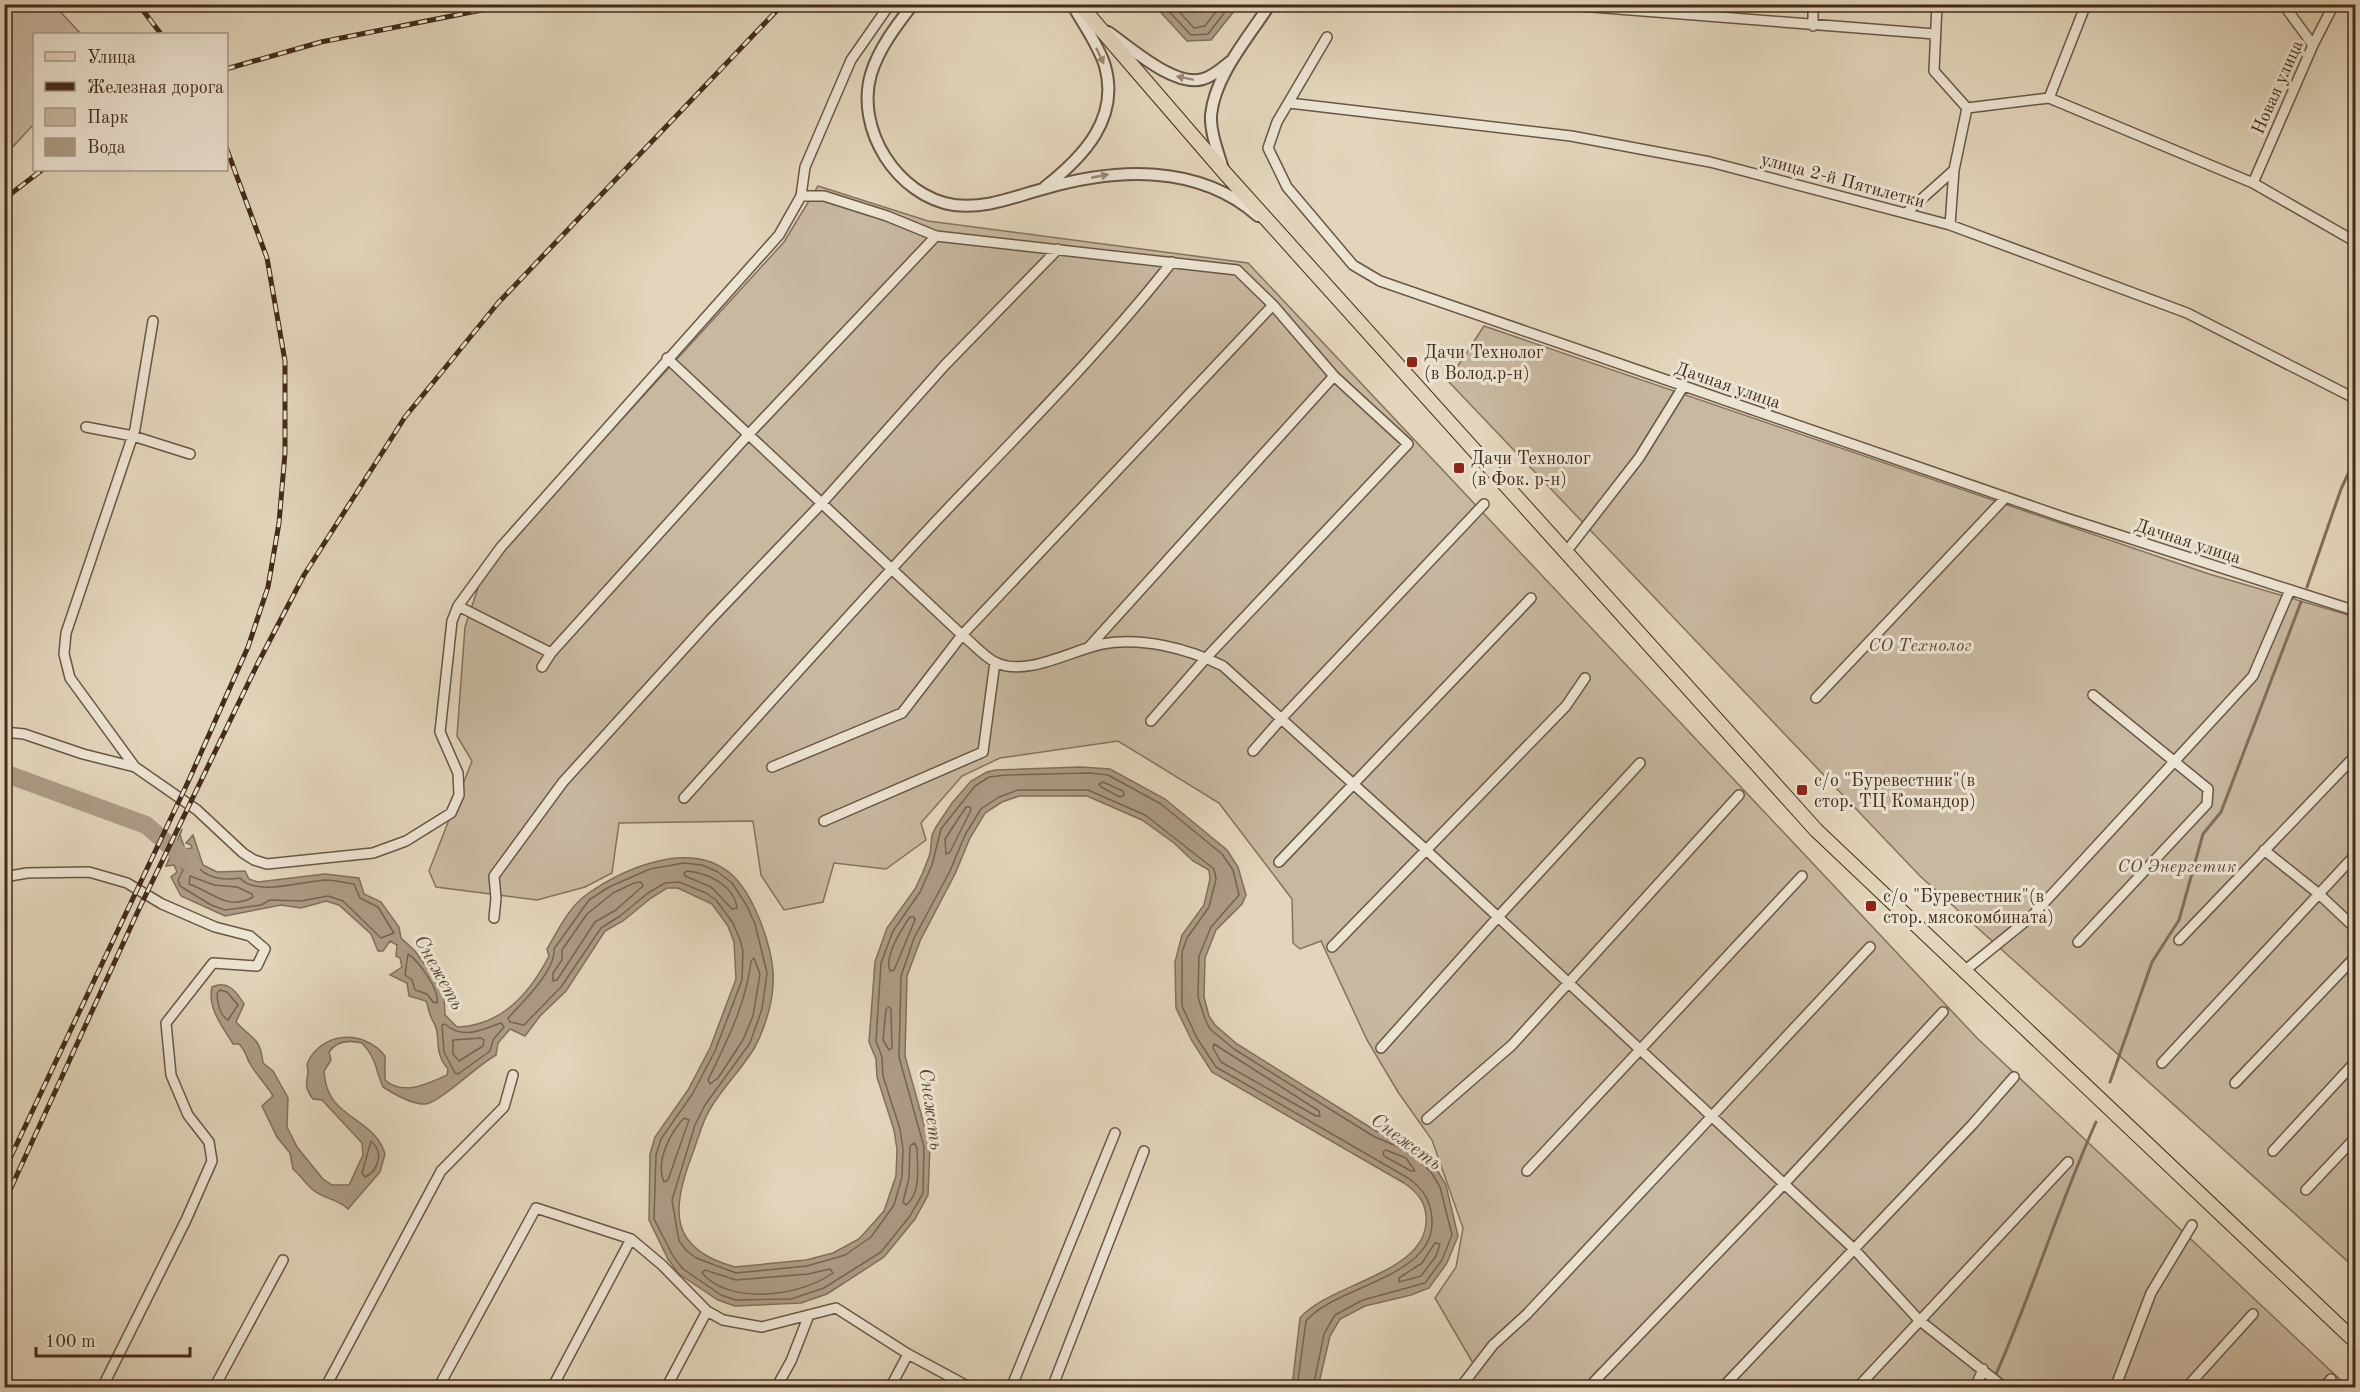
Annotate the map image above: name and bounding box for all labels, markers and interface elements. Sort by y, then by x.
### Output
legend [33,33,228,171]
street label: Новая улица [2249,37,2307,137]
one-way arrow [1095,47,1105,65]
text: Улица [87,49,136,67]
one-way arrow [1175,73,1194,82]
text: Железная дорога [87,79,224,97]
text: Парк [87,109,128,127]
text: Вода [87,139,126,157]
street label: улица 2-й Пятилетки [1759,150,1927,212]
one-way arrow [1091,171,1110,180]
place label: Дачи Технолог (в Волод.р-н) [1424,344,1544,383]
marker: Дачи Технолог (в Волод.р-н) [1405,355,1419,369]
street label: Дачная улица [1673,359,1783,412]
place label: Дачи Технолог (в Фок. р-н) [1471,450,1591,489]
marker: Дачи Технолог (в Фок. р-н) [1452,461,1466,475]
street label: Дачная улица [2132,516,2243,568]
park label: СО Технолог [1868,637,1972,655]
place label: с/о "Буревестник"(в стор. ТЦ Командор) [1814,771,1976,811]
marker: с/о "Буревестник"(в стор. ТЦ Командор) [1795,783,1809,797]
park label: СО Энергетик [2118,858,2237,876]
place label: с/о "Буревестник"(в стор. мясокомбината) [1883,887,2054,927]
marker: с/о "Буревестник"(в стор. мясокомбината) [1864,899,1878,913]
water label: Снежеть [409,932,467,1014]
water label: Снежеть [914,1067,946,1152]
water label: Снежеть [1366,1110,1445,1175]
scale bar [36,1320,190,1358]
text: 100 m [45,1333,96,1351]

